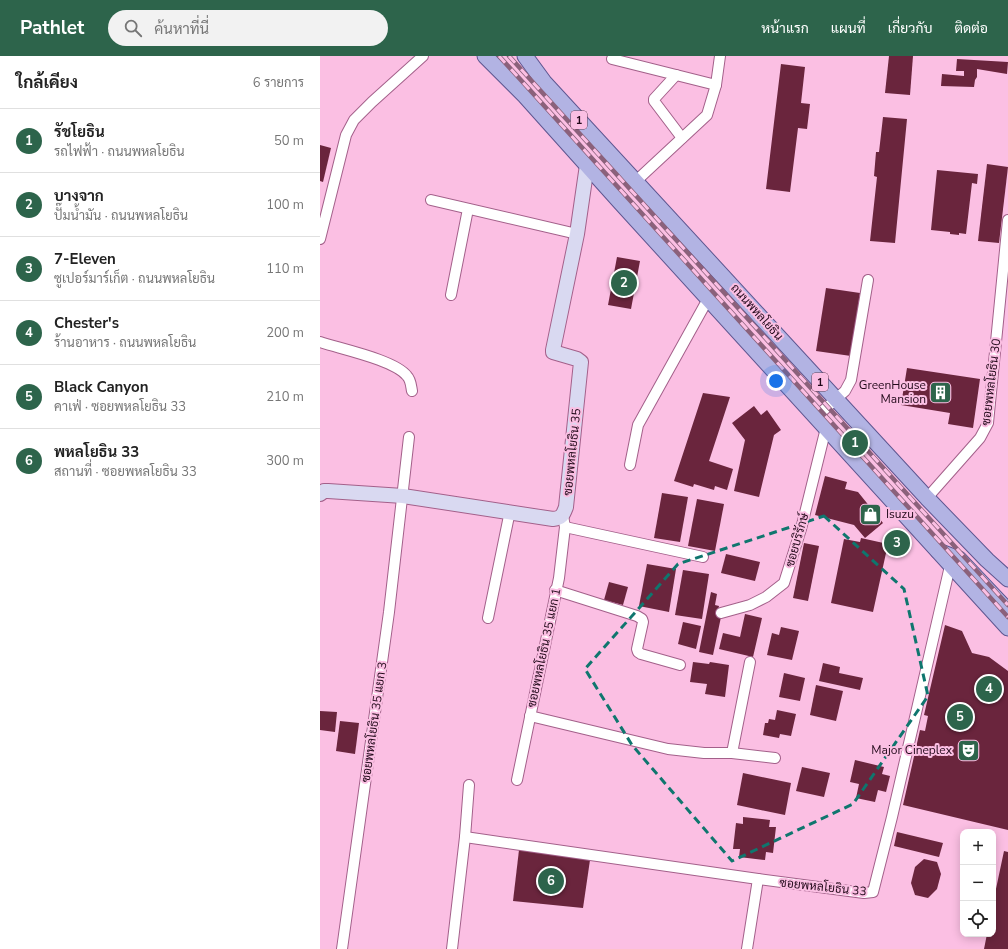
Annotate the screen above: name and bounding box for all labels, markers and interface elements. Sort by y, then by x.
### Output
search box [108,10,388,46]
text: Pathlet [20,15,84,41]
icon: search [122,17,144,39]
text: ค้นหาที่นี่ [154,19,209,39]
text: หน้าแรก [761,19,809,38]
text: แผนที่ [831,19,866,38]
text: เกี่ยวกับ [888,19,932,38]
text: ติดต่อ [954,19,988,38]
text: ใกล้เคียง [16,71,78,94]
text: 6 รายการ [253,74,304,92]
road number: 1 [571,111,587,129]
text: รัชโยธิน [54,122,105,142]
text: 1 [25,132,33,150]
text: 50 m [274,132,304,150]
text: รถไฟฟ้า · ถนนพหลโยธิน [54,143,185,161]
text: บางจาก [54,186,104,206]
text: 2 [25,196,33,214]
text: 100 m [266,196,304,214]
text: ปั๊มน้ำมัน · ถนนพหลโยธิน [54,207,188,225]
text: 7-Eleven [54,249,116,269]
text: 3 [25,260,33,278]
text: 110 m [266,260,304,278]
pin: 2 [611,268,637,298]
text: ซูเปอร์มาร์เก็ต · ถนนพหลโยธิน [54,270,215,288]
street label: ถนนพหลโยธิน [727,280,787,344]
text: Chester's [54,313,119,333]
text: 4 [25,324,33,342]
text: 200 m [266,324,304,342]
text: ร้านอาหาร · ถนนพหลโยธิน [54,334,196,352]
street label: ซอยพหลโยธิน 30 [978,338,1004,426]
your location [766,371,786,391]
road number: 1 [812,373,828,391]
text: Black Canyon [54,377,148,397]
place label: GreenHouse Mansion [859,377,926,407]
building icon: GreenHouse Mansion [928,379,954,405]
text: 5 [25,388,33,406]
text: 210 m [266,388,304,406]
text: คาเฟ่ · ซอยพหลโยธิน 33 [54,398,186,416]
street label: ซอยพหลโยธิน 35 [559,408,585,496]
pin: 1 [842,428,868,458]
text: พหลโยธิน 33 [54,442,139,462]
text: 6 [25,452,33,470]
text: 300 m [266,452,304,470]
text: สถานที่ · ซอยพหลโยธิน 33 [54,463,197,481]
shop icon: Isuzu [858,501,884,527]
place label: Isuzu [886,506,914,522]
street label: ซอยบริรักษ์ [782,510,813,569]
pin: 3 [884,528,910,558]
street label: ซอยพหลโยธิน 35 แยก 1 [524,587,564,709]
street label: ซอยพหลโยธิน 35 แยก 3 [358,661,390,783]
pin: 4 [976,674,1002,704]
pin: 5 [947,702,973,732]
theatre icon: Major Cineplex [955,737,981,763]
place label: Major Cineplex [871,742,953,758]
map controls [960,829,996,937]
button: + [960,829,996,865]
button: − [960,865,996,901]
pin: 6 [538,866,564,896]
street label: ซอยพหลโยธิน 33 [779,874,867,900]
button: locate [960,901,996,937]

